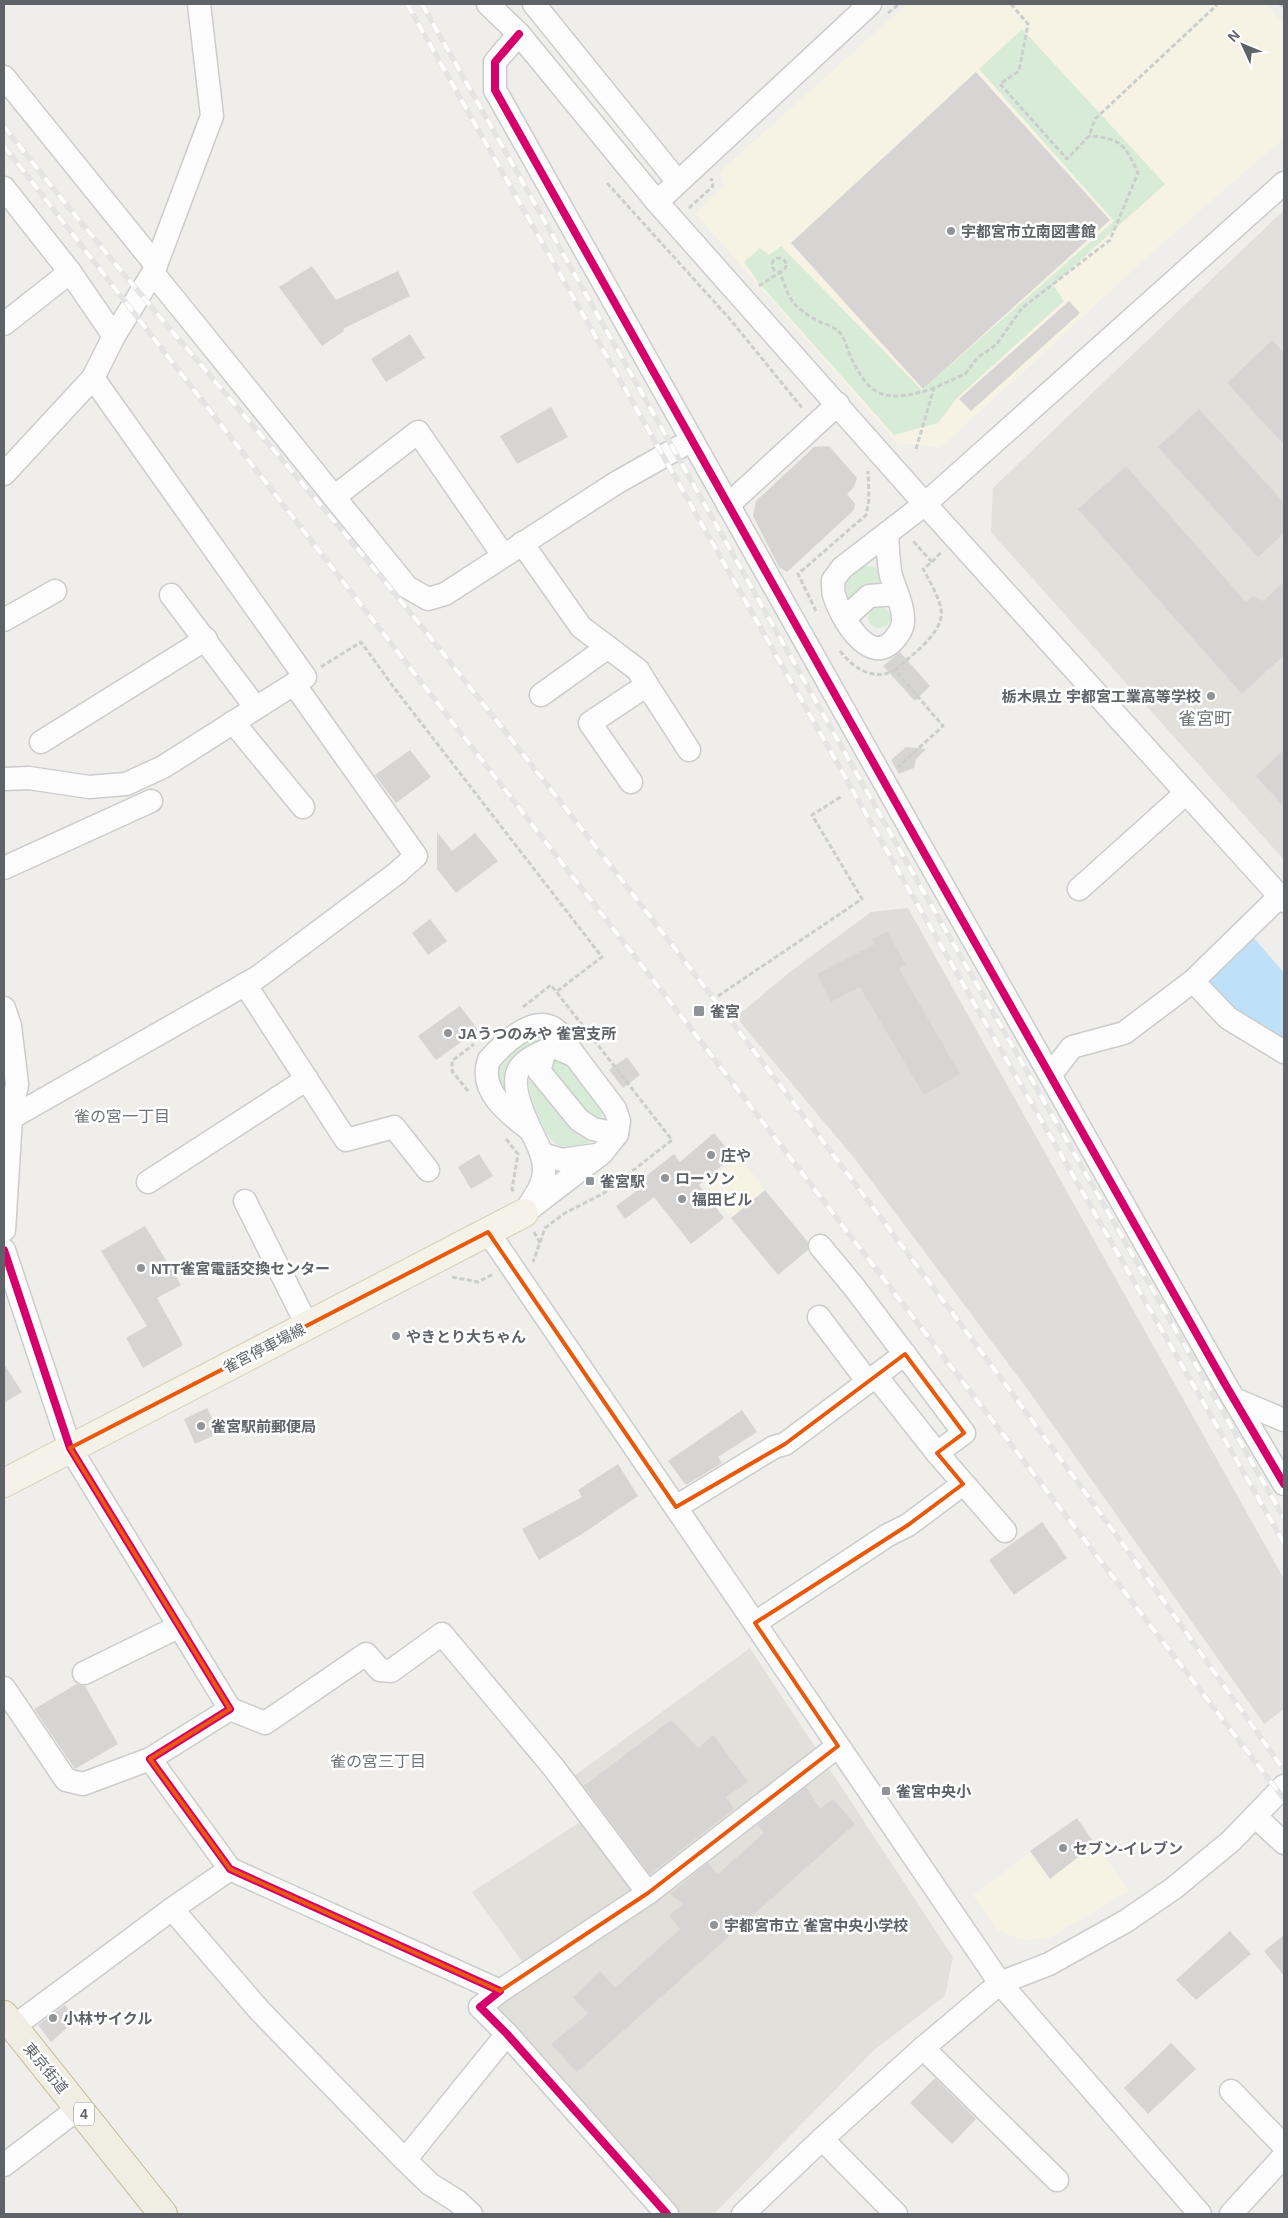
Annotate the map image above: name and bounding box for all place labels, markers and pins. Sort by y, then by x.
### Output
place label: 宇都宮市立南図書館 [961,223,1096,240]
marker: 宇都宮市立南図書館 [945,225,957,237]
place label: 栃木県立 宇都宮工業高等学校 [1002,688,1201,705]
marker: 栃木県立 宇都宮工業高等学校 [1205,690,1217,702]
place label: 雀宮 [710,1003,740,1020]
marker: 雀宮 [692,1004,706,1018]
place label: JAうつのみや 雀宮支所 [458,1025,616,1042]
marker: JAうつのみや 雀宮支所 [442,1027,454,1039]
place label: 庄や [721,1147,751,1164]
marker: 庄や [705,1149,717,1161]
place label: ローソン [675,1170,735,1187]
marker: ローソン [659,1172,671,1184]
place label: 雀宮駅 [600,1173,645,1190]
marker: 雀宮駅 [584,1175,596,1187]
place label: 福田ビル [691,1191,752,1208]
marker: 福田ビル [676,1193,688,1205]
place label: NTT雀宮電話交換センター [151,1260,330,1277]
marker: NTT雀宮電話交換センター [135,1262,147,1274]
place label: やきとり大ちゃん [406,1328,526,1345]
marker: やきとり大ちゃん [390,1330,402,1342]
place label: 雀宮駅前郵便局 [211,1418,316,1435]
marker: 雀宮駅前郵便局 [195,1420,207,1432]
place label: 雀宮中央小 [896,1783,972,1800]
marker: 雀宮中央小 [880,1785,892,1797]
place label: セブン-イレブン [1073,1840,1183,1857]
marker: セブン-イレブン [1057,1842,1069,1854]
place label: 宇都宮市立 雀宮中央小学校 [724,1917,908,1934]
marker: 宇都宮市立 雀宮中央小学校 [708,1919,720,1931]
place label: 小林サイクル [63,2010,152,2027]
marker: 小林サイクル [47,2012,59,2024]

